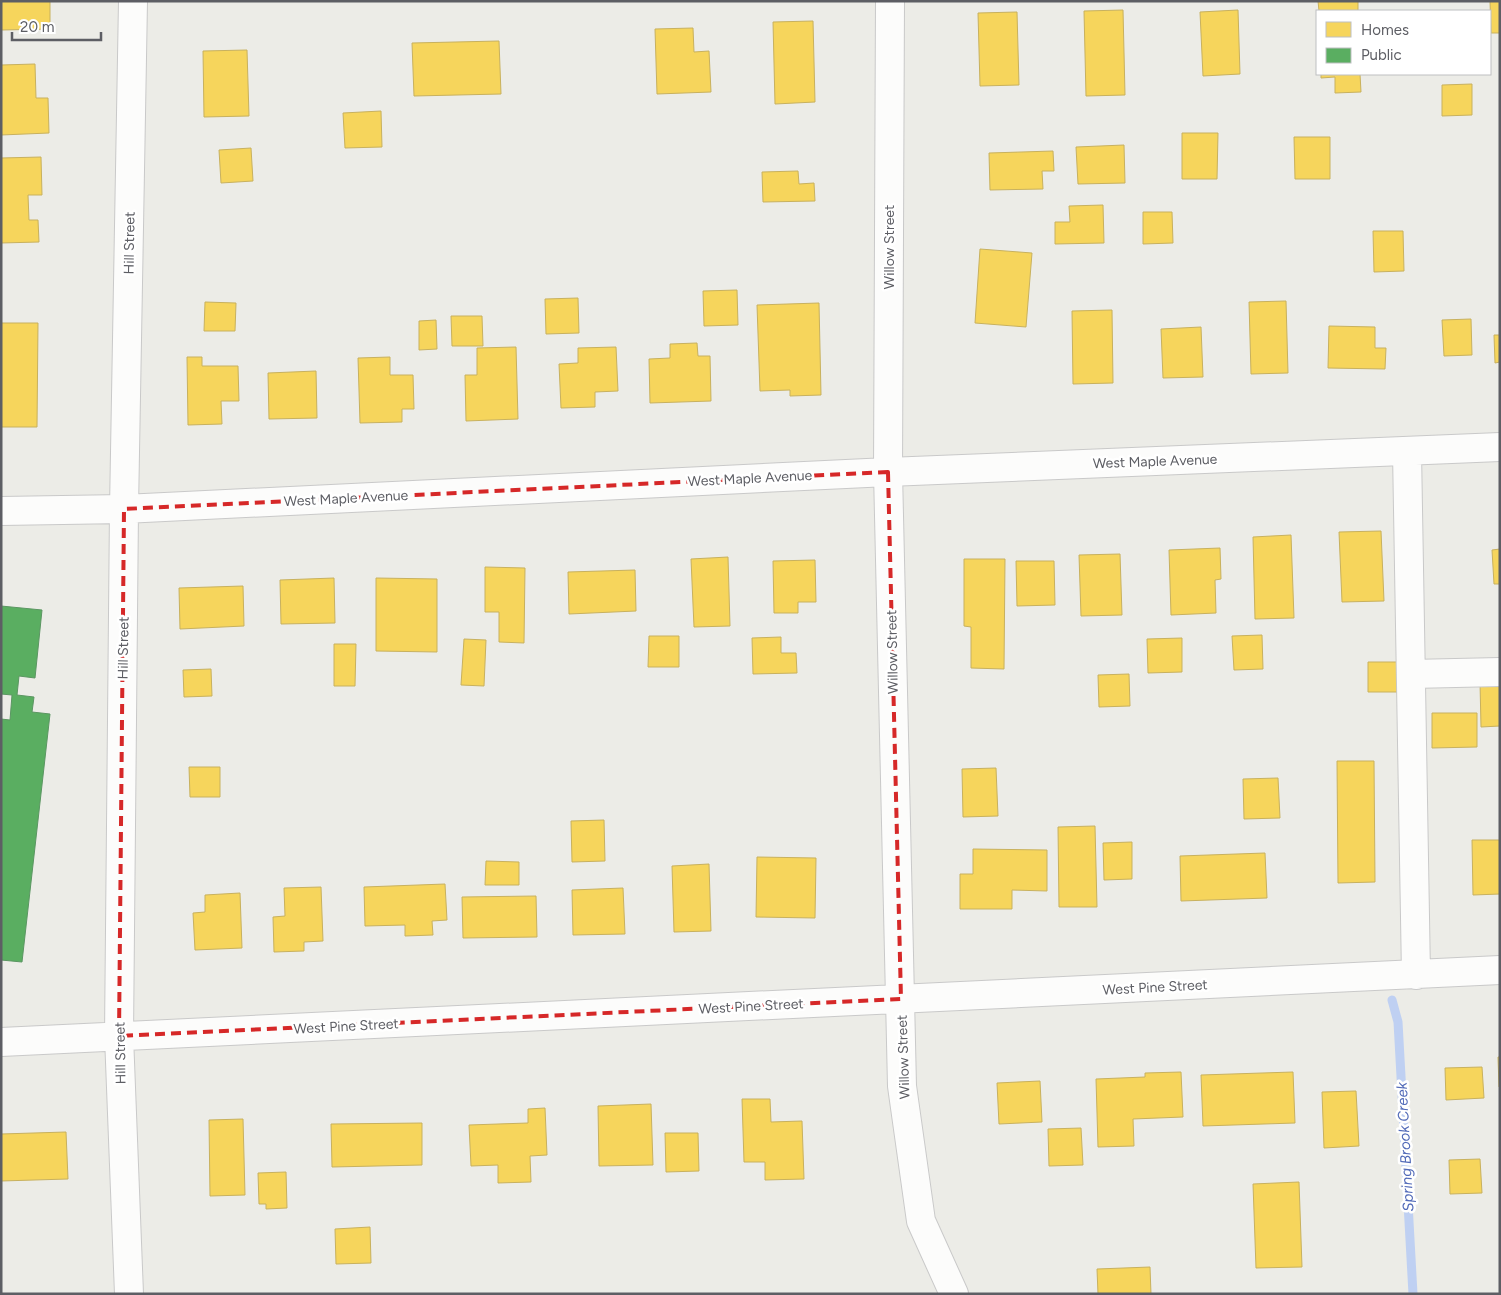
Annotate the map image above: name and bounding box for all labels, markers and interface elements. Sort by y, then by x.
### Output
scale bar [12,10,101,42]
legend [1316,10,1491,75]
text: 20 m [20,18,54,36]
text: Homes [1361,21,1409,39]
text: Public [1361,46,1402,64]
street label: Willow Street [881,205,898,289]
street label: Hill Street [120,212,139,274]
street label: West Maple Avenue [1092,451,1218,472]
street label: West Maple Avenue [687,467,813,490]
street label: West Maple Avenue [283,487,409,510]
street label: Willow Street [883,610,902,694]
street label: Hill Street [114,617,133,679]
street label: West Pine Street [1102,976,1208,999]
street label: West Pine Street [698,995,804,1018]
street label: West Pine Street [293,1015,399,1038]
street label: Willow Street [894,1015,913,1099]
street label: Hill Street [111,1022,130,1084]
water label: Spring Brook Creek [1393,1081,1417,1212]

